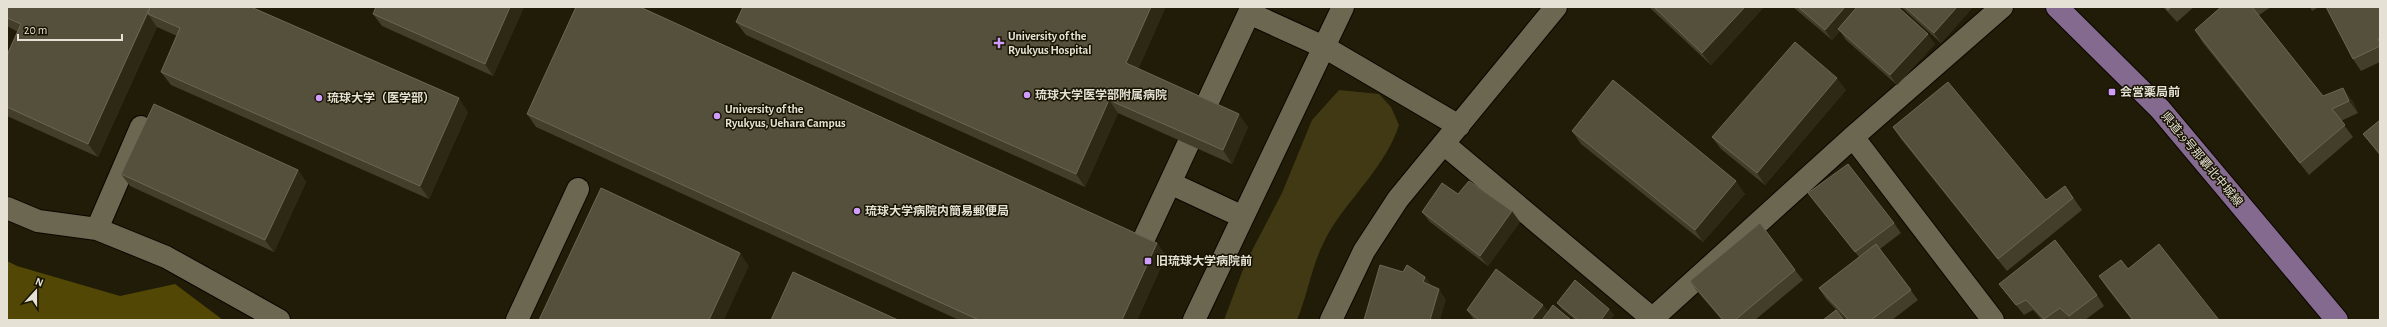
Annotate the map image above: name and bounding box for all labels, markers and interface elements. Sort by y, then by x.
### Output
scale bar [18,16,122,42]
text: 20 m [24,24,47,36]
place label: University of the Ryukyus Hospital [1008,30,1092,57]
marker: University of the Ryukyus Hospital [993,37,1005,49]
place label: 会営薬局前 [2120,85,2180,98]
marker: 会営薬局前 [2107,87,2117,97]
place label: 琉球大学医学部附属病院 [1035,88,1167,101]
marker: 琉球大学医学部附属病院 [1022,90,1032,100]
place label: 琉球大学（医学部） [327,91,435,104]
marker: 琉球大学（医学部） [314,93,324,103]
place label: University of the Ryukyus, Uehara Campus [725,103,846,130]
street label: 県道29号那覇北中城線 [2159,109,2246,208]
marker: University of the Ryukyus, Uehara Campus [712,111,722,121]
place label: 琉球大学病院内簡易郵便局 [865,204,1009,217]
marker: 琉球大学病院内簡易郵便局 [852,206,862,216]
place label: 旧琉球大学病院前 [1156,254,1252,267]
marker: 旧琉球大学病院前 [1143,256,1153,266]
north arrow [16,271,56,311]
text: N [34,276,45,289]

